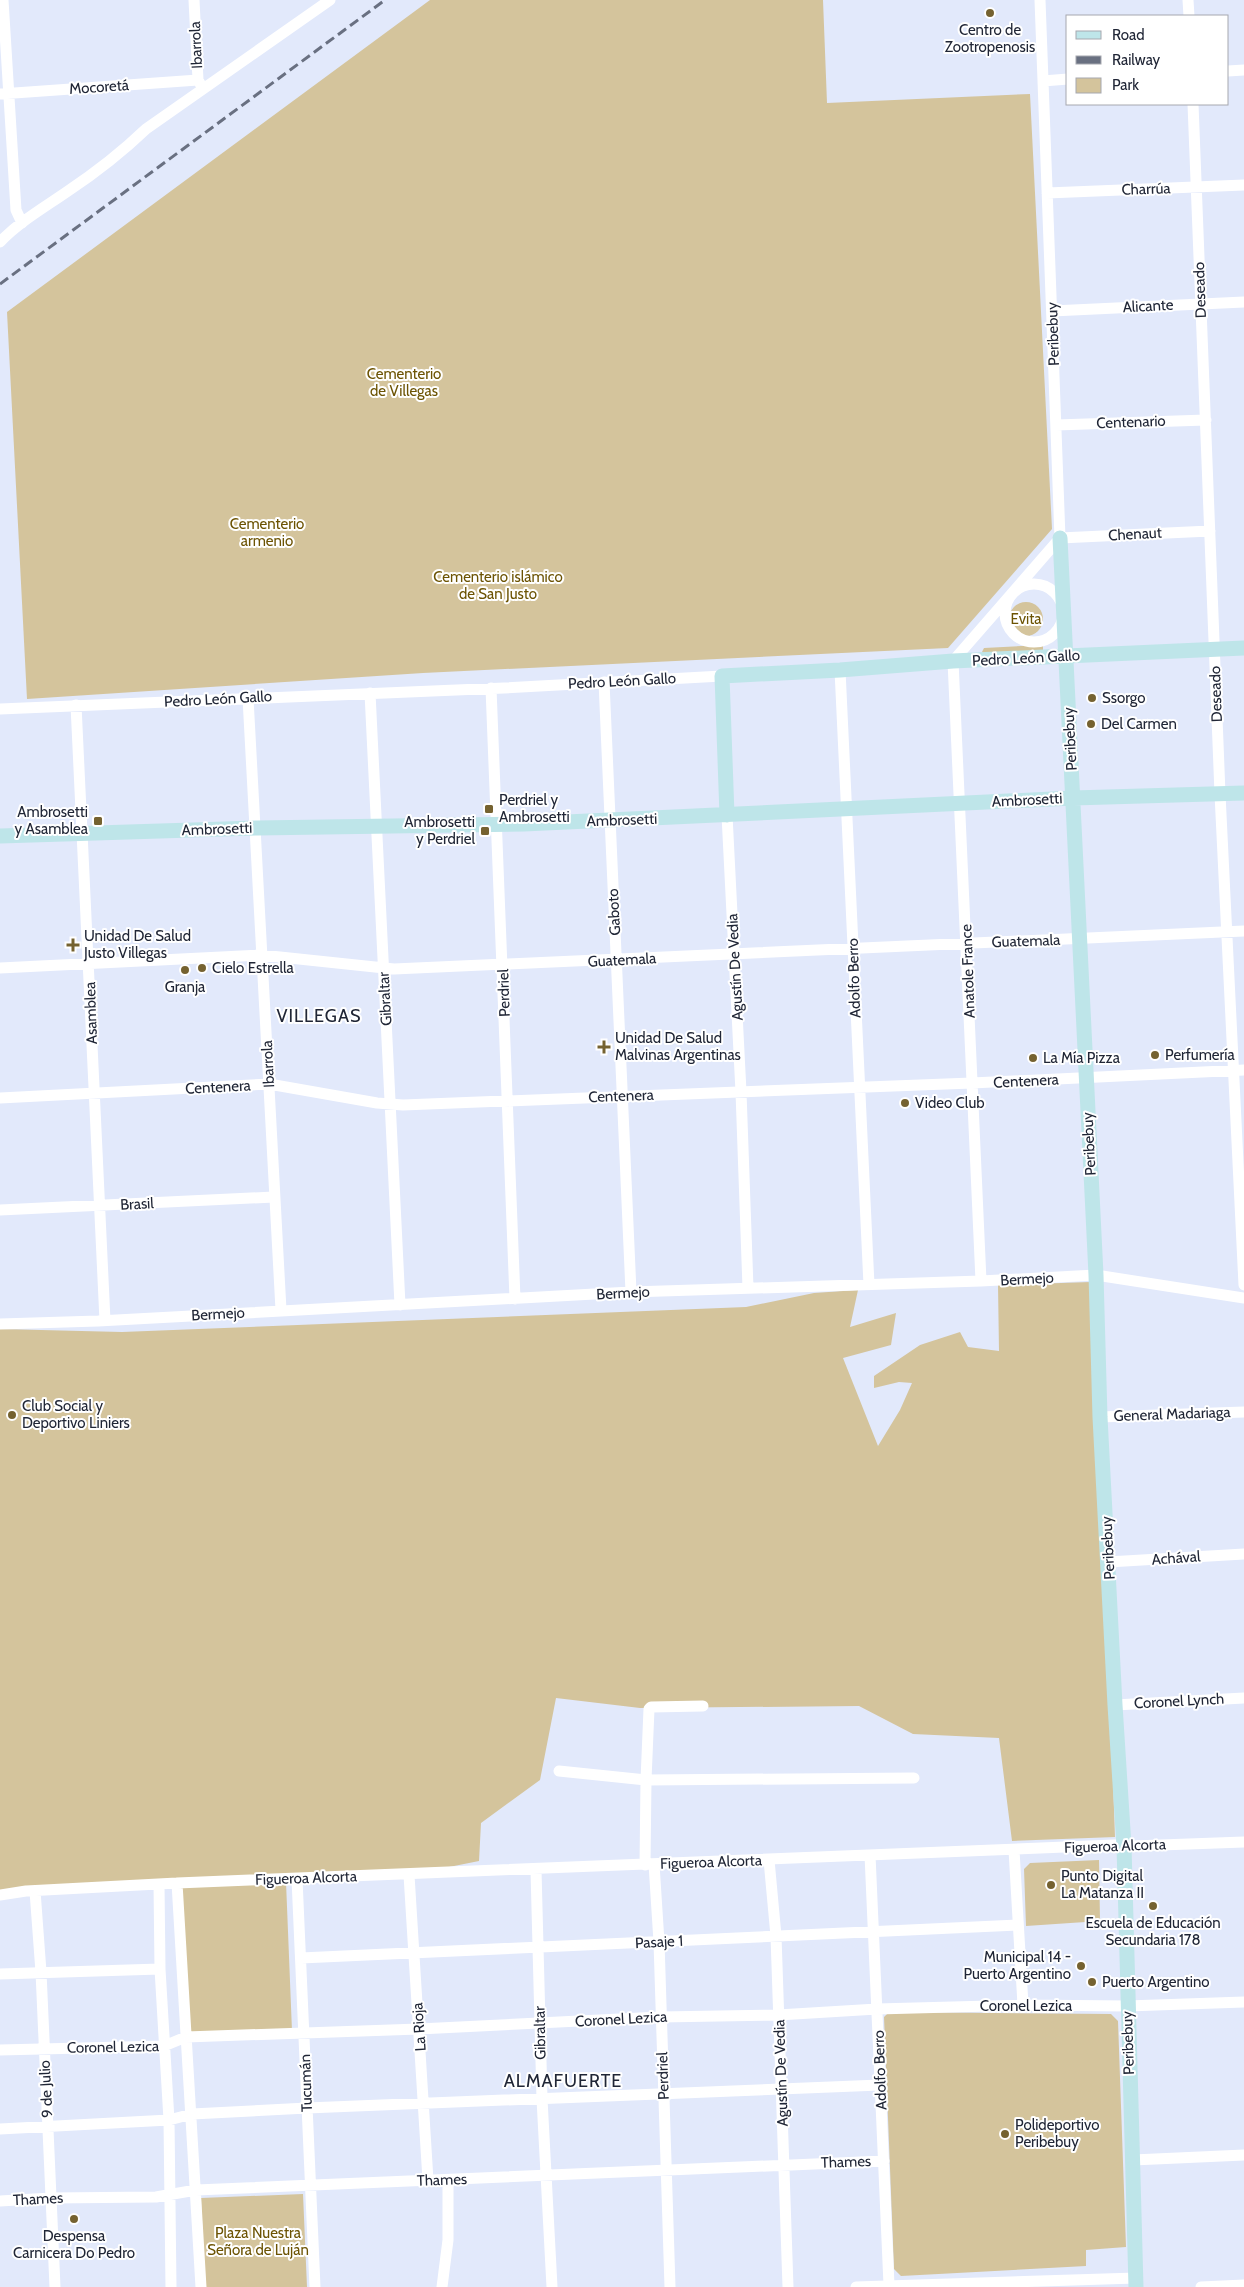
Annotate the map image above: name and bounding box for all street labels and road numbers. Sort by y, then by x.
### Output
street label: Ibarrola [186,20,206,69]
street label: Mocoretá [69,76,130,98]
street label: Charrúa [1121,179,1172,199]
street label: Deseado [1190,262,1210,318]
street label: Alicante [1122,296,1174,316]
street label: Peribebuy [1043,301,1063,366]
street label: Centenario [1096,412,1166,432]
street label: Chenaut [1108,524,1162,544]
street label: Pedro León Gallo [972,646,1080,670]
street label: Deseado [1206,666,1226,722]
street label: Pedro León Gallo [568,669,676,693]
street label: Pedro León Gallo [164,687,272,711]
street label: Peribebuy [1059,706,1081,771]
street label: Ambrosetti [991,789,1063,811]
street label: Ambrosetti [586,810,658,830]
street label: Ambrosetti [181,819,253,839]
street label: Gaboto [604,888,624,936]
street label: Agustín De Vedia [723,912,747,1021]
street label: Anatole France [957,923,979,1018]
street label: Guatemala [991,931,1061,951]
street label: Adolfo Berro [844,938,864,1018]
street label: Guatemala [587,949,658,971]
street label: Perdriel [494,968,514,1017]
street label: Gibraltar [375,971,395,1026]
street label: Asamblea [81,981,101,1045]
street label: Ibarrola [258,1039,278,1088]
street label: Centenera [993,1070,1060,1092]
street label: Centenera [185,1076,252,1098]
street label: Centenera [588,1086,655,1106]
street label: Peribebuy [1078,1111,1100,1176]
street label: Brasil [120,1194,155,1214]
street label: Bermejo [1000,1269,1054,1289]
street label: Bermejo [596,1283,650,1303]
street label: Bermejo [191,1304,245,1324]
street label: General Madariaga [1113,1403,1232,1425]
street label: Peribebuy [1097,1515,1119,1580]
street label: Achával [1151,1547,1202,1569]
street label: Coronel Lynch [1133,1690,1225,1712]
street label: Figueroa Alcorta [1064,1835,1167,1857]
street label: Figueroa Alcorta [660,1851,763,1873]
street label: Figueroa Alcorta [255,1867,358,1889]
street label: Pasaje 1 [635,1932,683,1952]
street label: Coronel Lezica [980,1997,1073,2015]
street label: La Rioja [408,2001,430,2052]
street label: Gibraltar [531,2006,549,2060]
street label: Coronel Lezica [574,2008,668,2030]
street label: Peribebuy [1118,2010,1138,2075]
street label: Agustín De Vedia [770,2018,792,2127]
street label: Adolfo Berro [870,2030,890,2110]
street label: Coronel Lezica [67,2037,160,2057]
street label: Perdriel [653,2051,673,2100]
street label: Tucumán [296,2054,316,2112]
street label: 9 de Julio [36,2060,56,2118]
street label: Thames [821,2152,871,2172]
street label: Thames [417,2170,467,2190]
street label: Thames [12,2189,64,2209]

